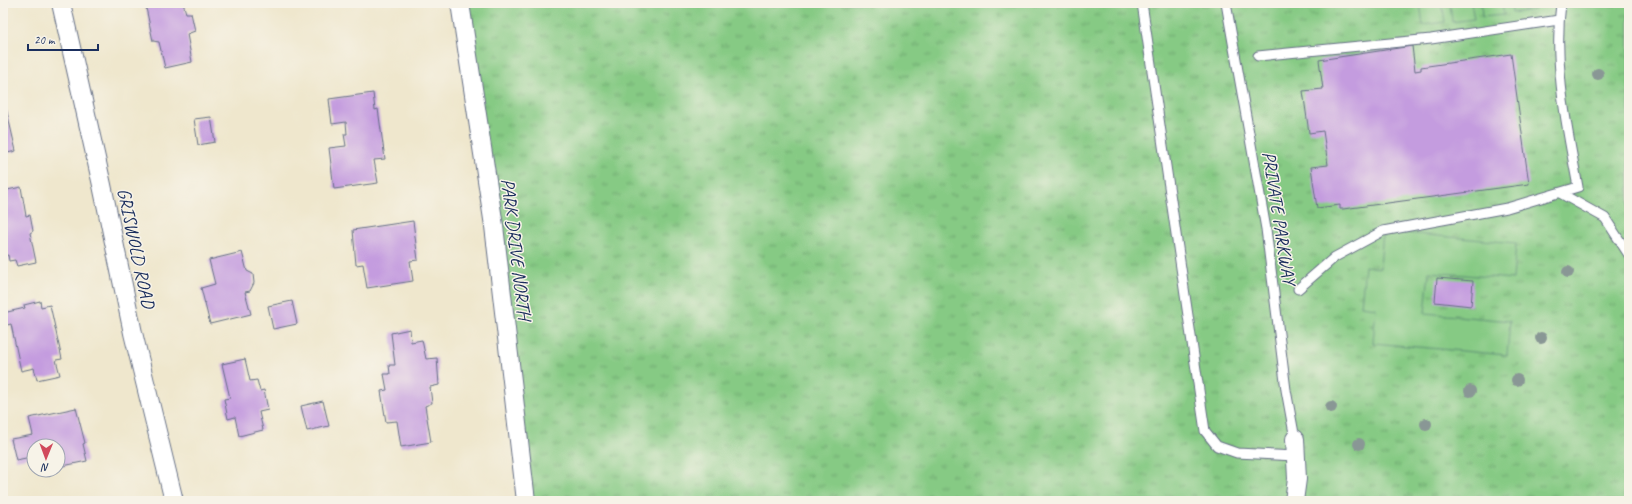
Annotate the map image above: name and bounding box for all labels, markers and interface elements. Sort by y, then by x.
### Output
scale bar [28,26,98,52]
text: 20 m [34,32,56,48]
street label: PRIVATE PARKWAY [1257,150,1302,289]
street label: PARK DRIVE NORTH [495,177,537,324]
street label: GRISWOLD ROAD [112,186,161,312]
north arrow [26,438,66,478]
text: N [40,461,49,475]

